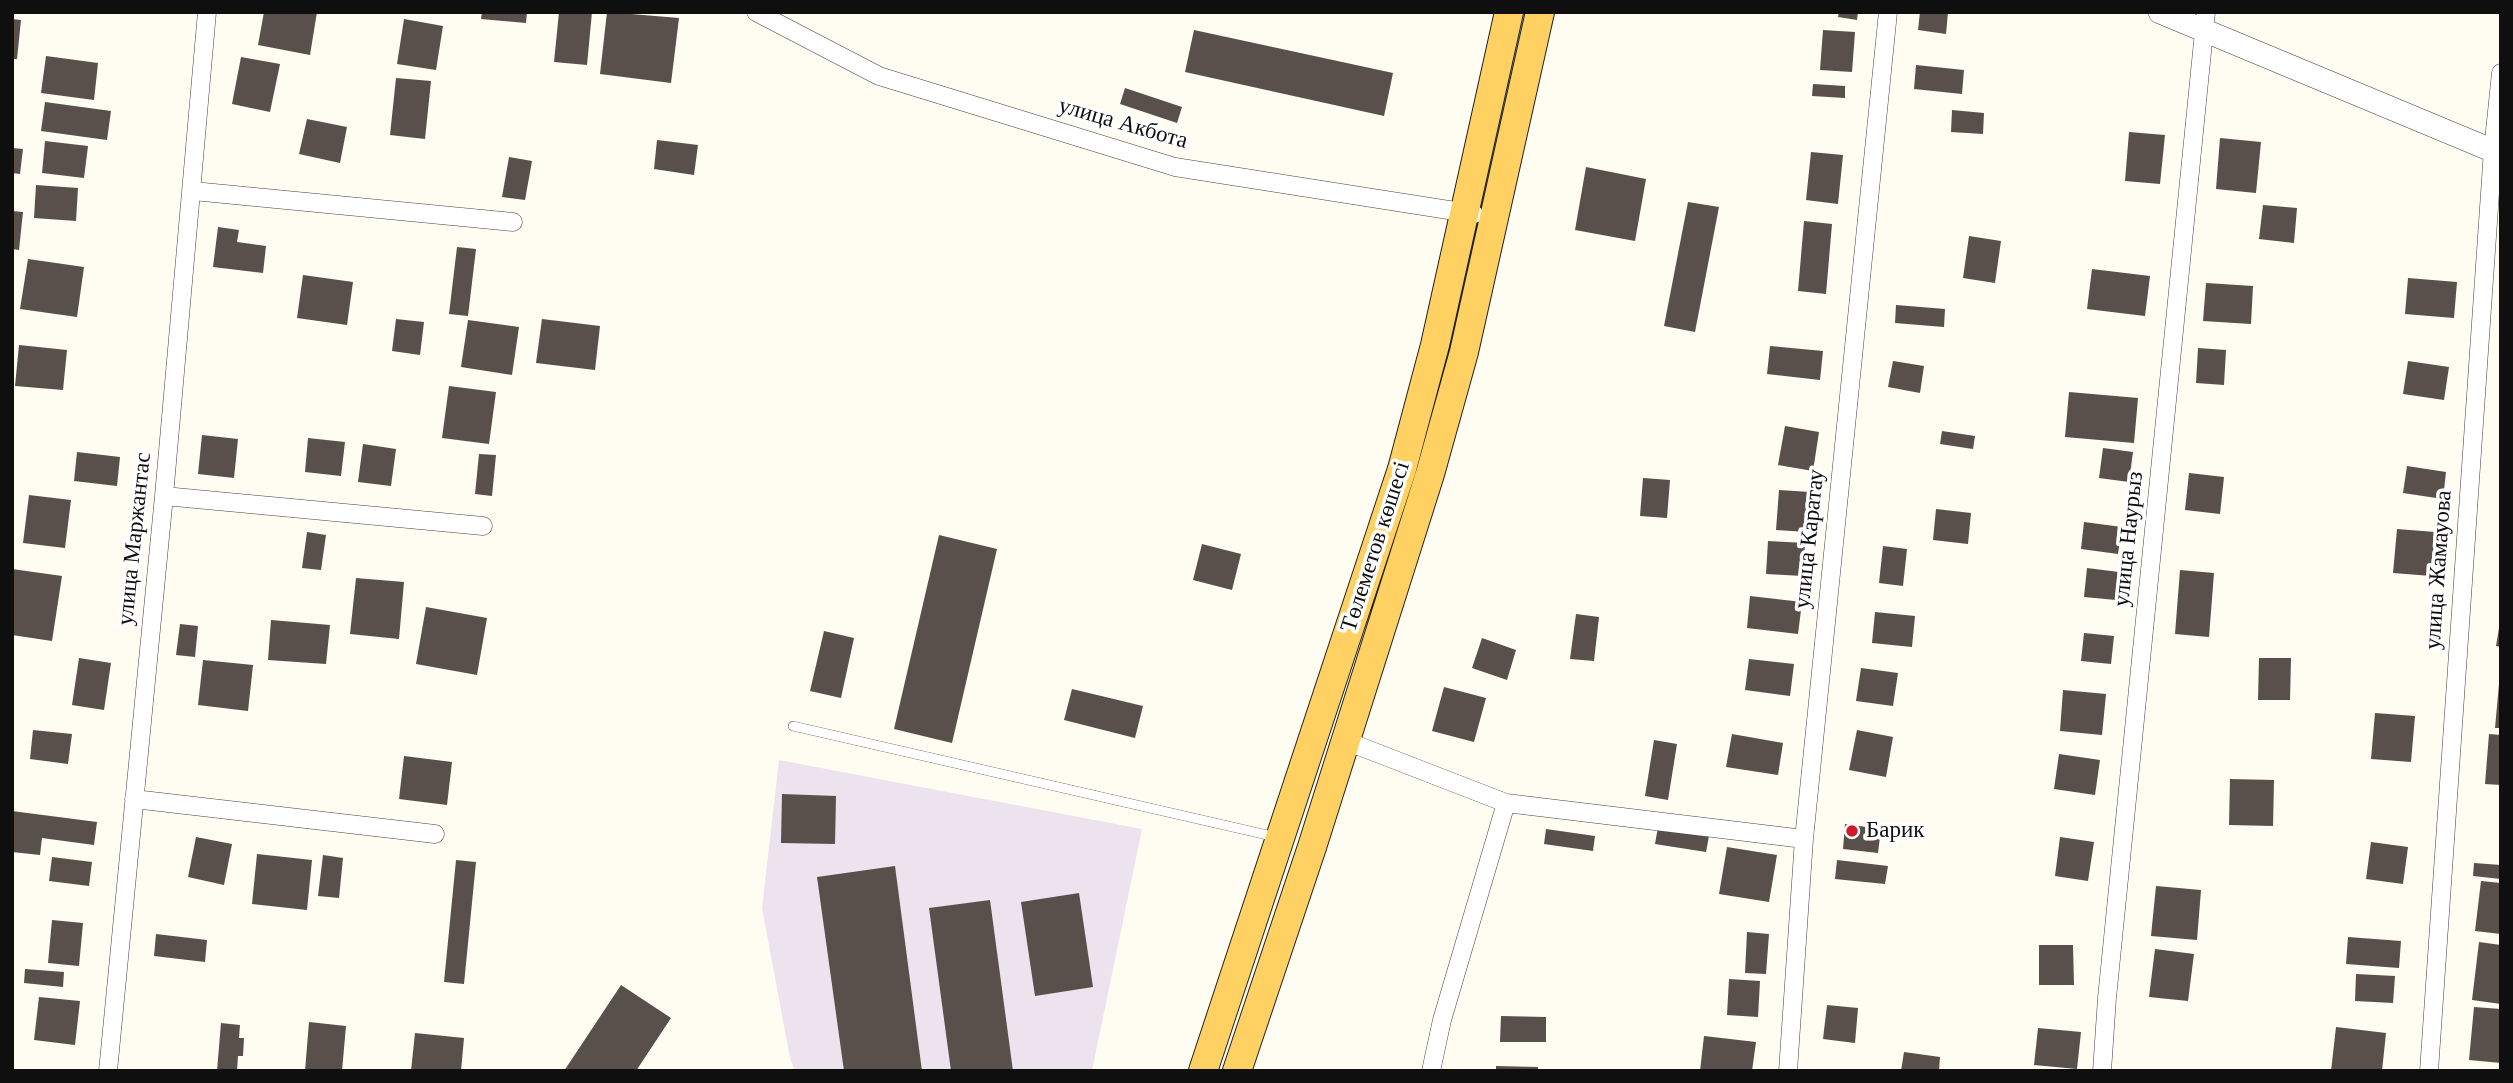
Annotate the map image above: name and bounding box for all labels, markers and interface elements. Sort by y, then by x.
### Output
street label: улица Акбота [1055,92,1191,156]
street label: улица Маржантас [112,451,158,627]
street label: Төлеметов көшесі [1335,458,1417,636]
street label: улица Каратау [1789,468,1831,610]
street label: улица Наурыз [2108,470,2150,608]
street label: улица Жамауова [2420,490,2458,650]
place label: Барик [1866,817,1924,845]
marker: Барик [1844,823,1860,839]

